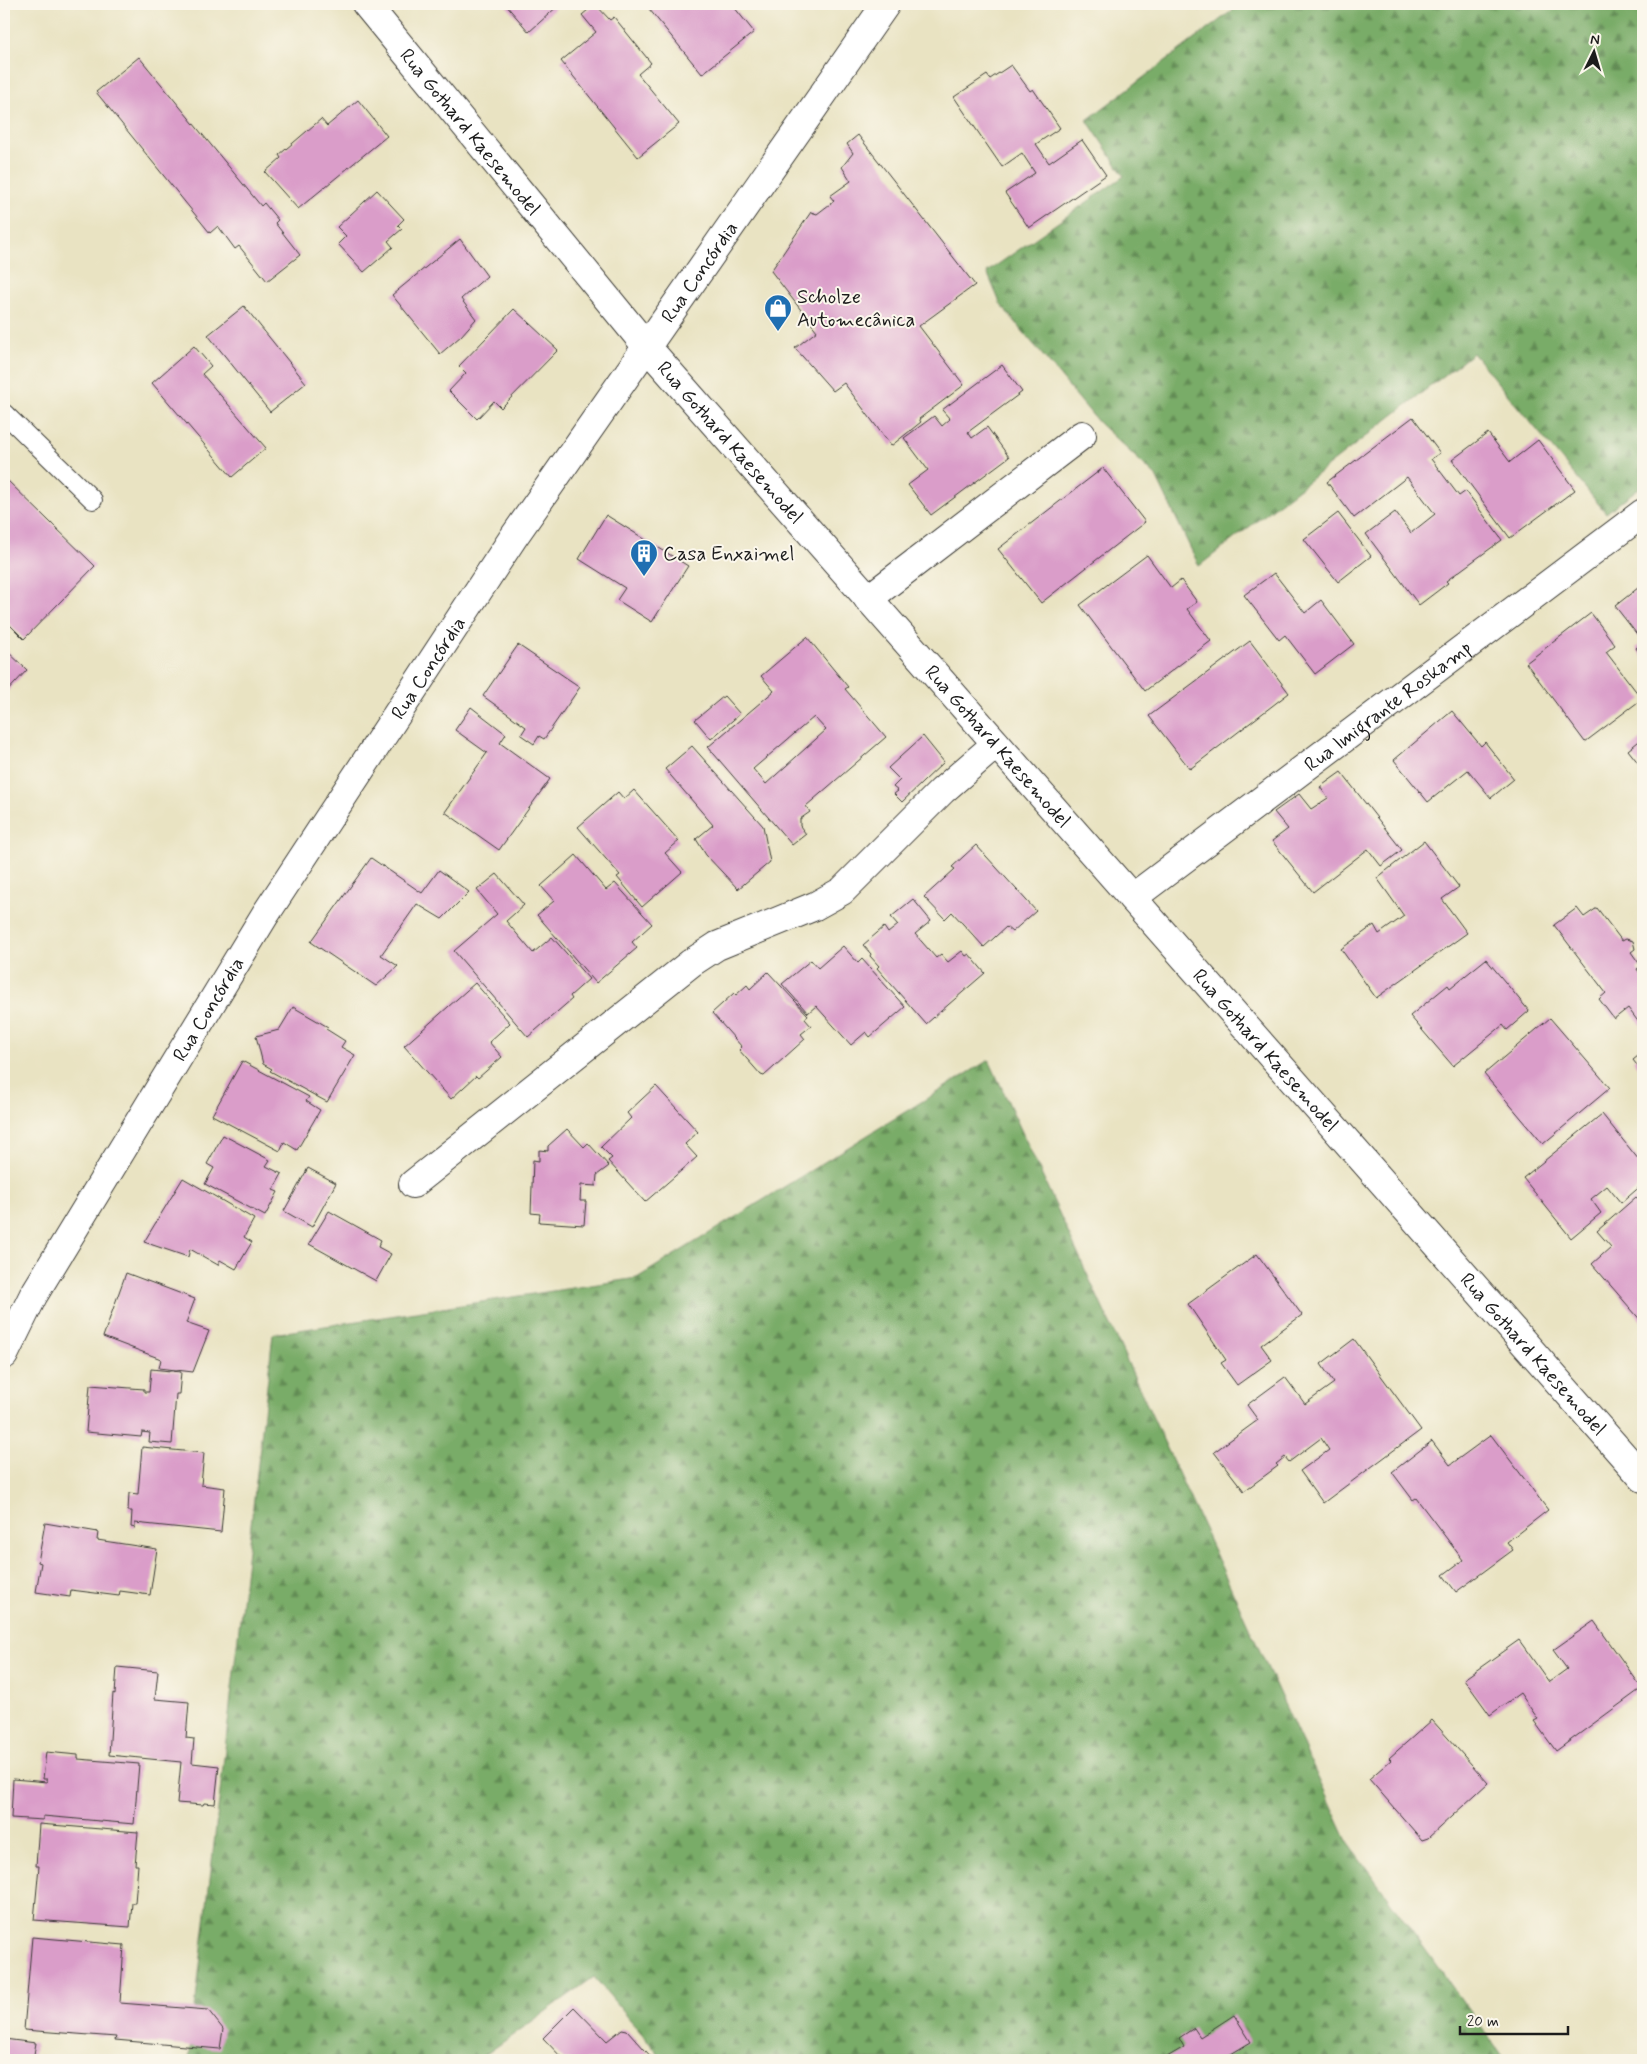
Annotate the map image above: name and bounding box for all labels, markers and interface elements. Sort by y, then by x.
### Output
north arrow [1570,28,1620,78]
text: N [1590,31,1600,49]
street label: Rua Gothard Kaesemodel [393,43,546,222]
street label: Rua Concórdia [655,216,745,329]
place label: Scholze Automecânica [797,284,915,334]
shop icon: Scholze Automecânica [763,293,793,332]
street label: Rua Gothard Kaesemodel [650,356,809,530]
building icon: Casa Enxaimel [629,538,659,577]
place label: Casa Enxaimel [663,541,794,568]
street label: Rua Concórdia [385,612,473,725]
street label: Rua Imigrante Roskamp [1299,635,1478,779]
street label: Rua Gothard Kaesemodel [918,660,1076,834]
street label: Rua Concórdia [167,952,251,1067]
street label: Rua Gothard Kaesemodel [1186,964,1344,1138]
street label: Rua Gothard Kaesemodel [1453,1268,1612,1442]
scale bar [1460,2004,1567,2036]
text: 20 m [1467,2012,1499,2032]

